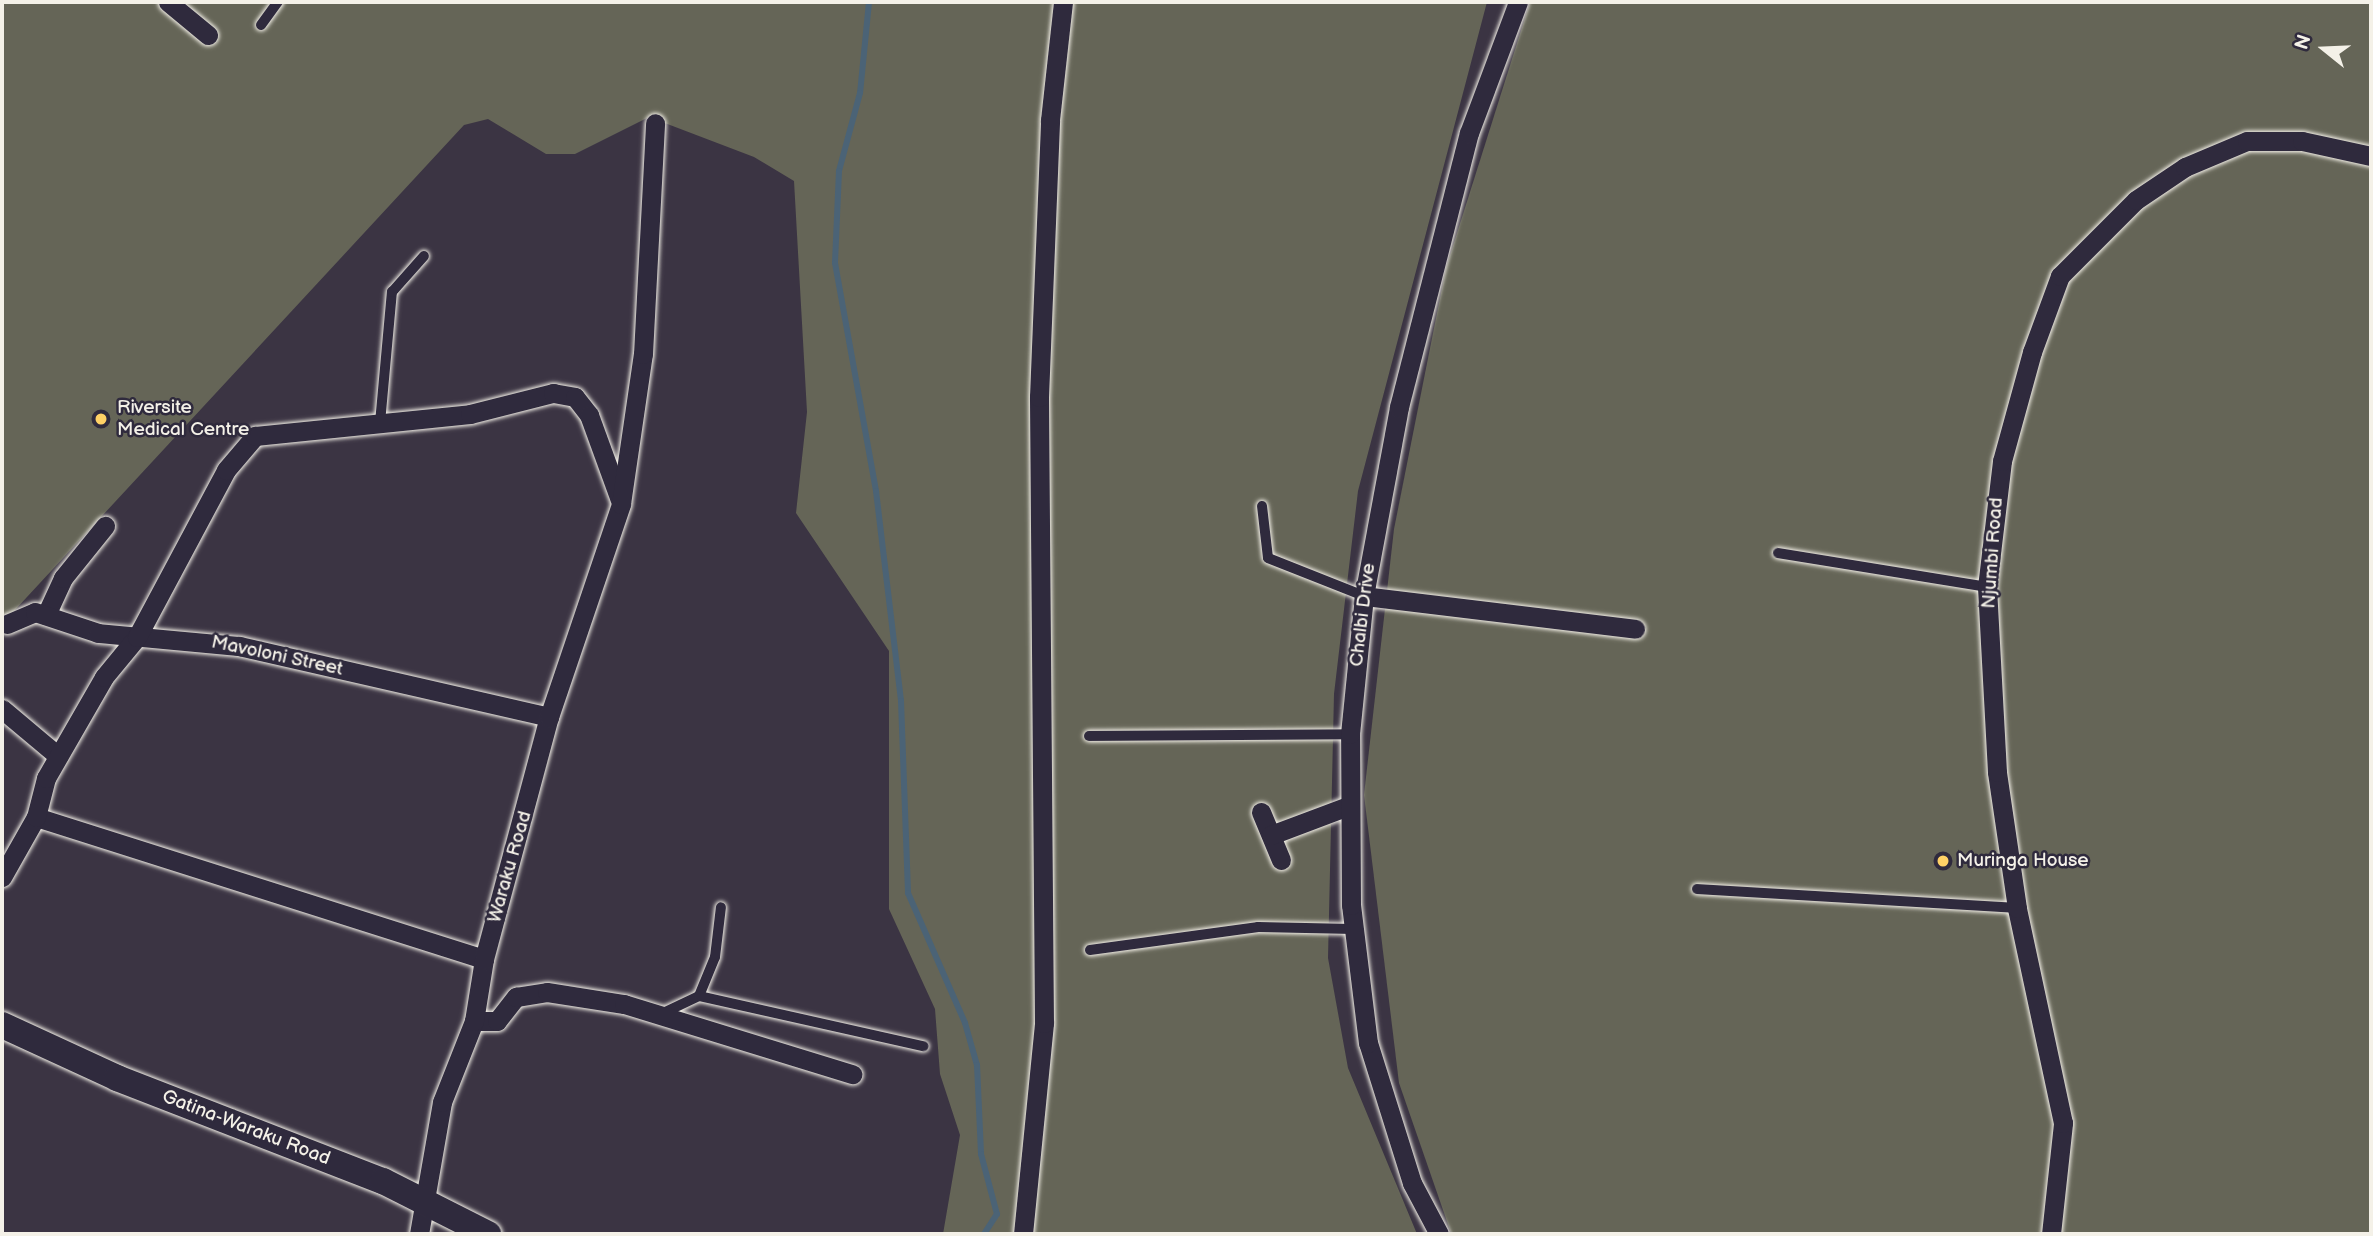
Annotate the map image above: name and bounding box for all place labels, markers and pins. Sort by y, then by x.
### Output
place label: Riversite Medical Centre [117,397,249,441]
marker: Riversite Medical Centre [91,409,111,429]
place label: Muringa House [1957,850,2089,872]
marker: Muringa House [1935,853,1951,869]

